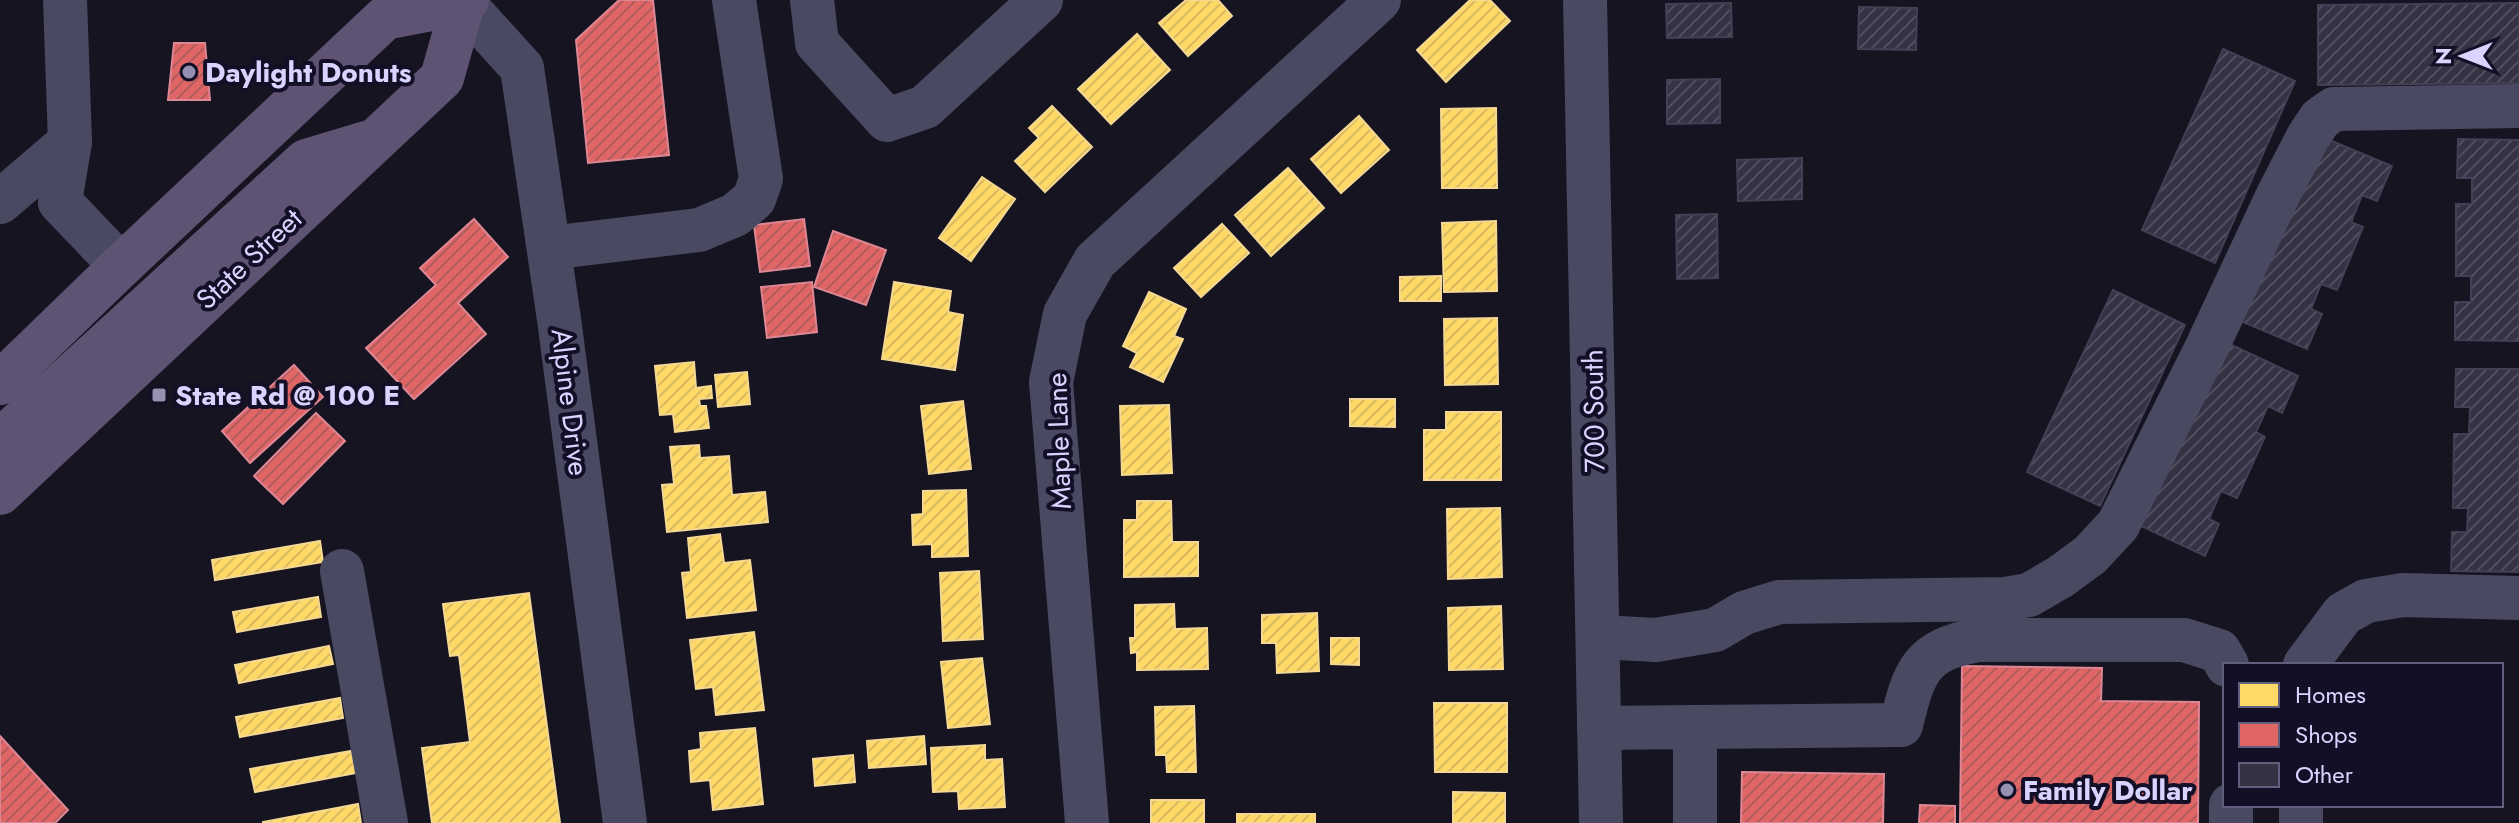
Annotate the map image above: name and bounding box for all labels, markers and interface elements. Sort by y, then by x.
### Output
north arrow [2423,16,2503,96]
text: N [2427,47,2459,65]
place label: Daylight Donuts [205,52,412,93]
marker: Daylight Donuts [180,63,198,81]
street label: State Street [187,199,311,319]
street label: Alpine Drive [541,326,599,478]
street label: 700 South [1572,349,1616,473]
street label: Maple Lane [1036,372,1082,510]
place label: State Rd @ 100 E [175,375,400,416]
marker: State Rd @ 100 E [150,386,168,404]
legend [2223,663,2503,807]
text: Homes [2295,677,2366,712]
text: Shops [2295,717,2357,752]
text: Other [2295,757,2354,792]
place label: Family Dollar [2023,770,2193,811]
marker: Family Dollar [1998,781,2016,799]

